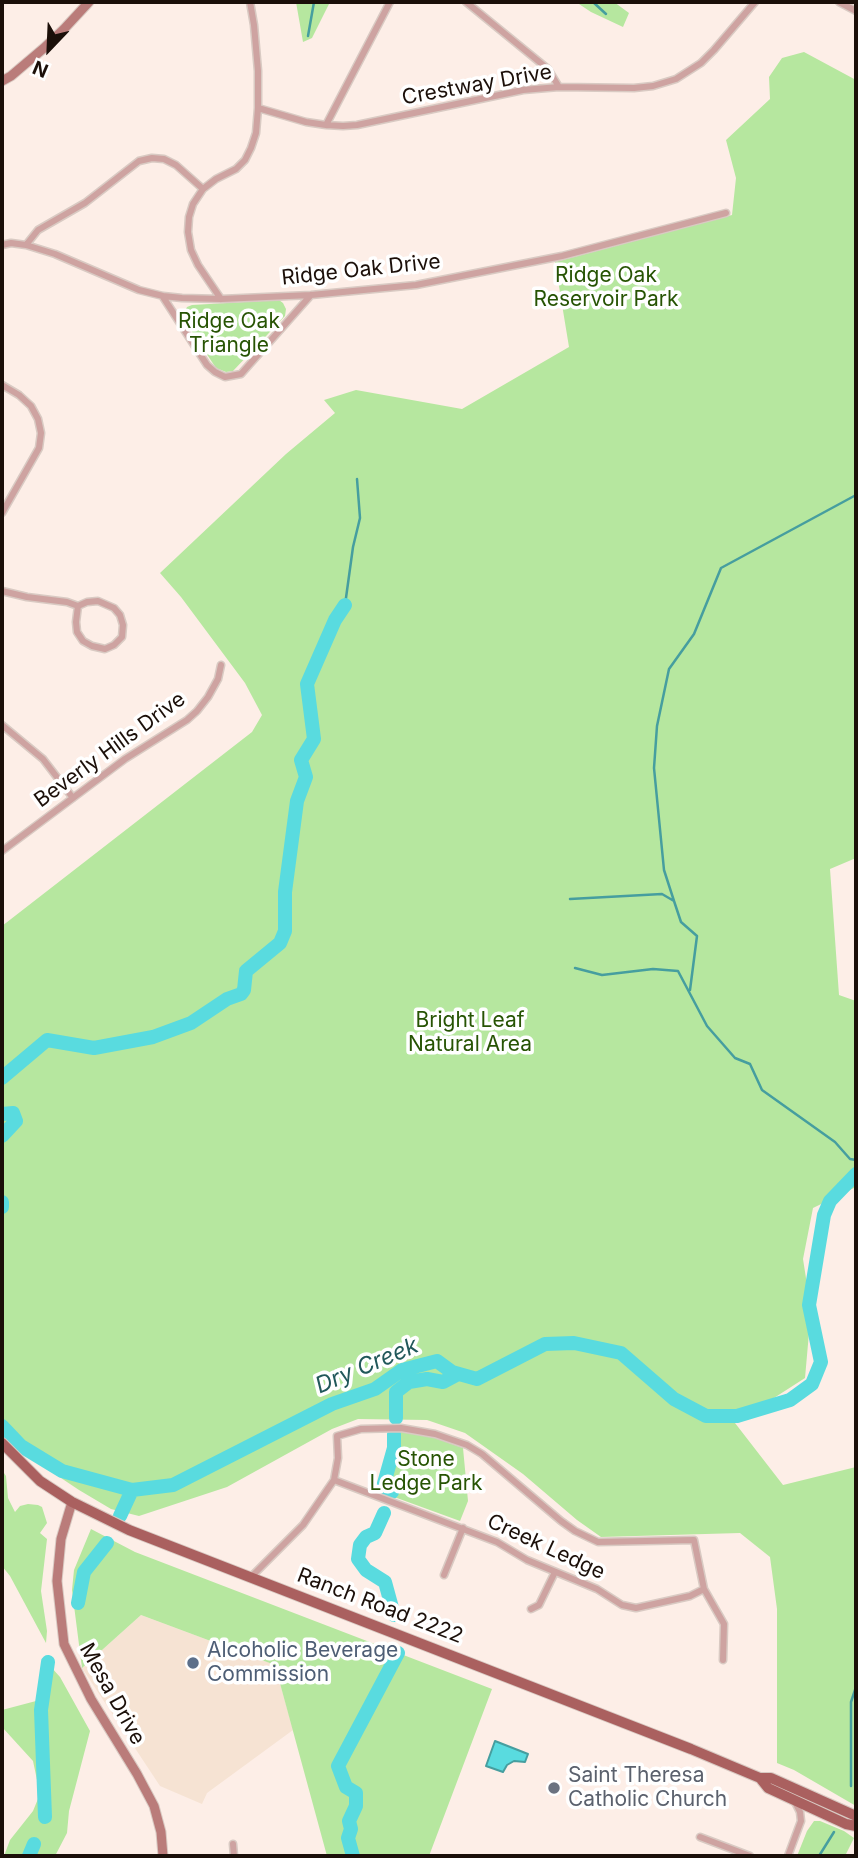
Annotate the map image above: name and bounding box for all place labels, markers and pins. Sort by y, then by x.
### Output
place label: Alcoholic Beverage Commission [207,1638,398,1688]
marker: Alcoholic Beverage Commission [185,1655,201,1671]
place label: Saint Theresa Catholic Church [568,1763,727,1813]
marker: Saint Theresa Catholic Church [546,1780,562,1796]

